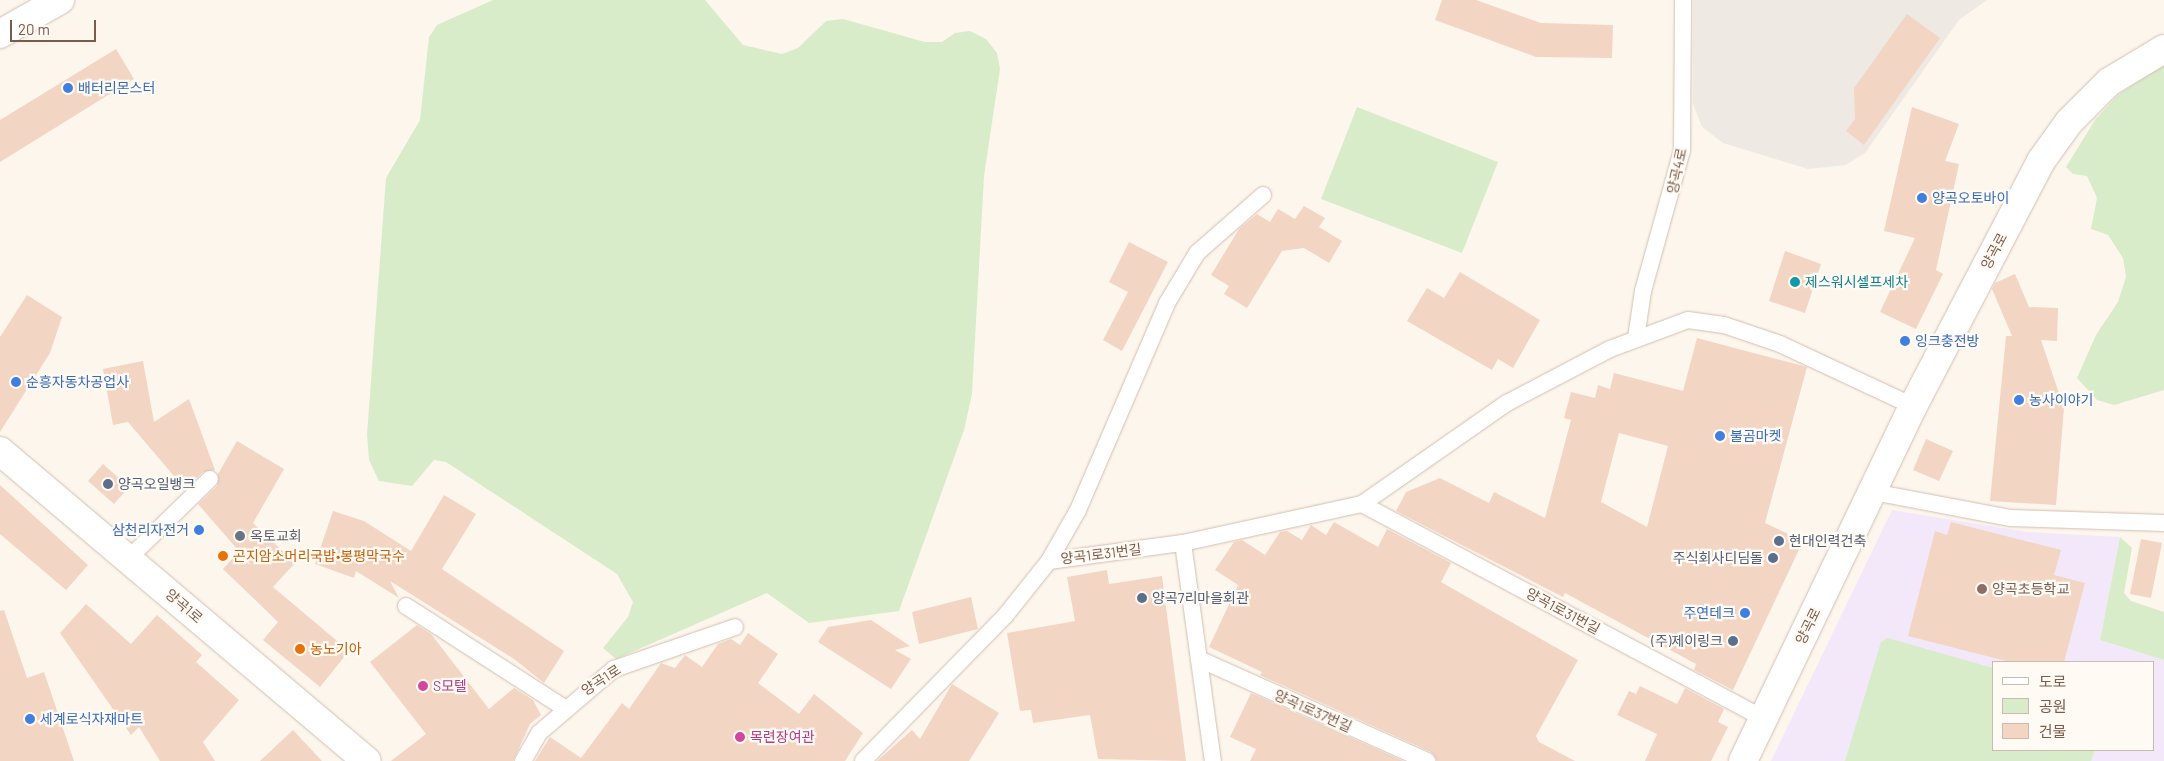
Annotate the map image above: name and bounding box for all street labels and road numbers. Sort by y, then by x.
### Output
street label: 양곡4로 [1664,147,1690,195]
street label: 양곡로 [1978,230,2010,272]
street label: 양곡1로31번길 [1060,541,1142,567]
street label: 양곡1로31번길 [1523,584,1603,638]
street label: 양곡1로 [162,585,206,627]
street label: 양곡로 [1792,605,1824,647]
street label: 양곡1로 [578,661,624,699]
street label: 양곡1로37번길 [1272,686,1354,736]

